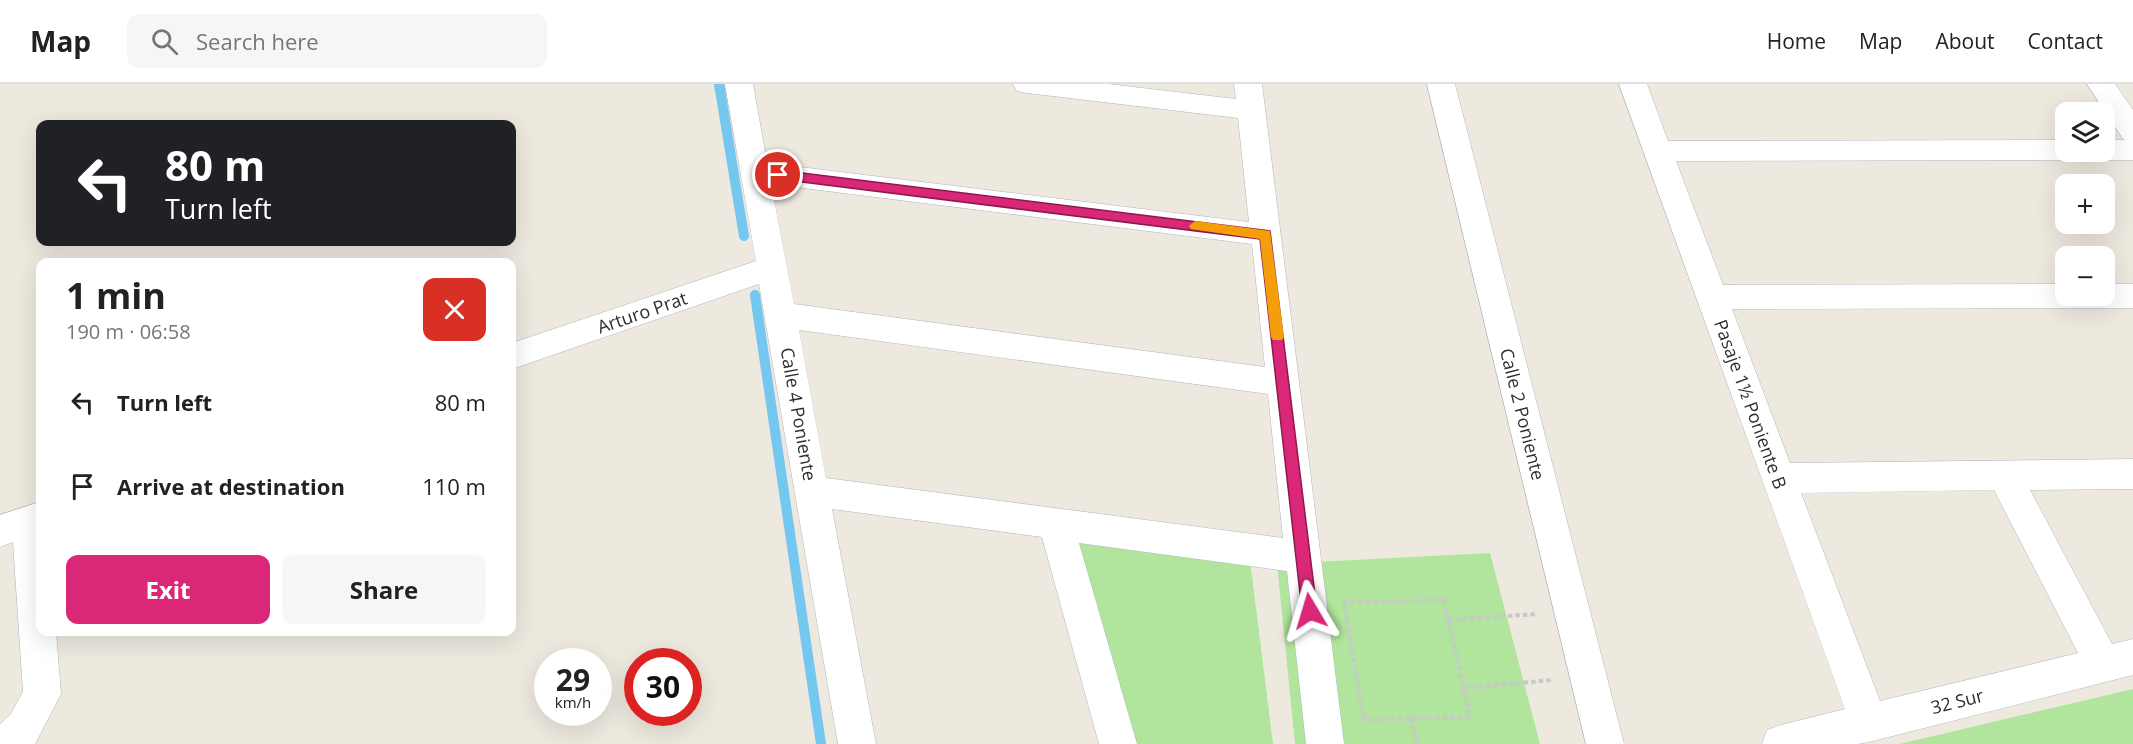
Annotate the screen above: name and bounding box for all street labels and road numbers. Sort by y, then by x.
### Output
street label: Arturo Prat [594,285,690,339]
street label: Pasaje 1½ Poniente B [1709,316,1793,492]
street label: Calle 4 Poniente [775,345,823,483]
street label: Calle 2 Poniente [1495,346,1551,482]
street label: 32 Sur [1928,683,1986,719]

